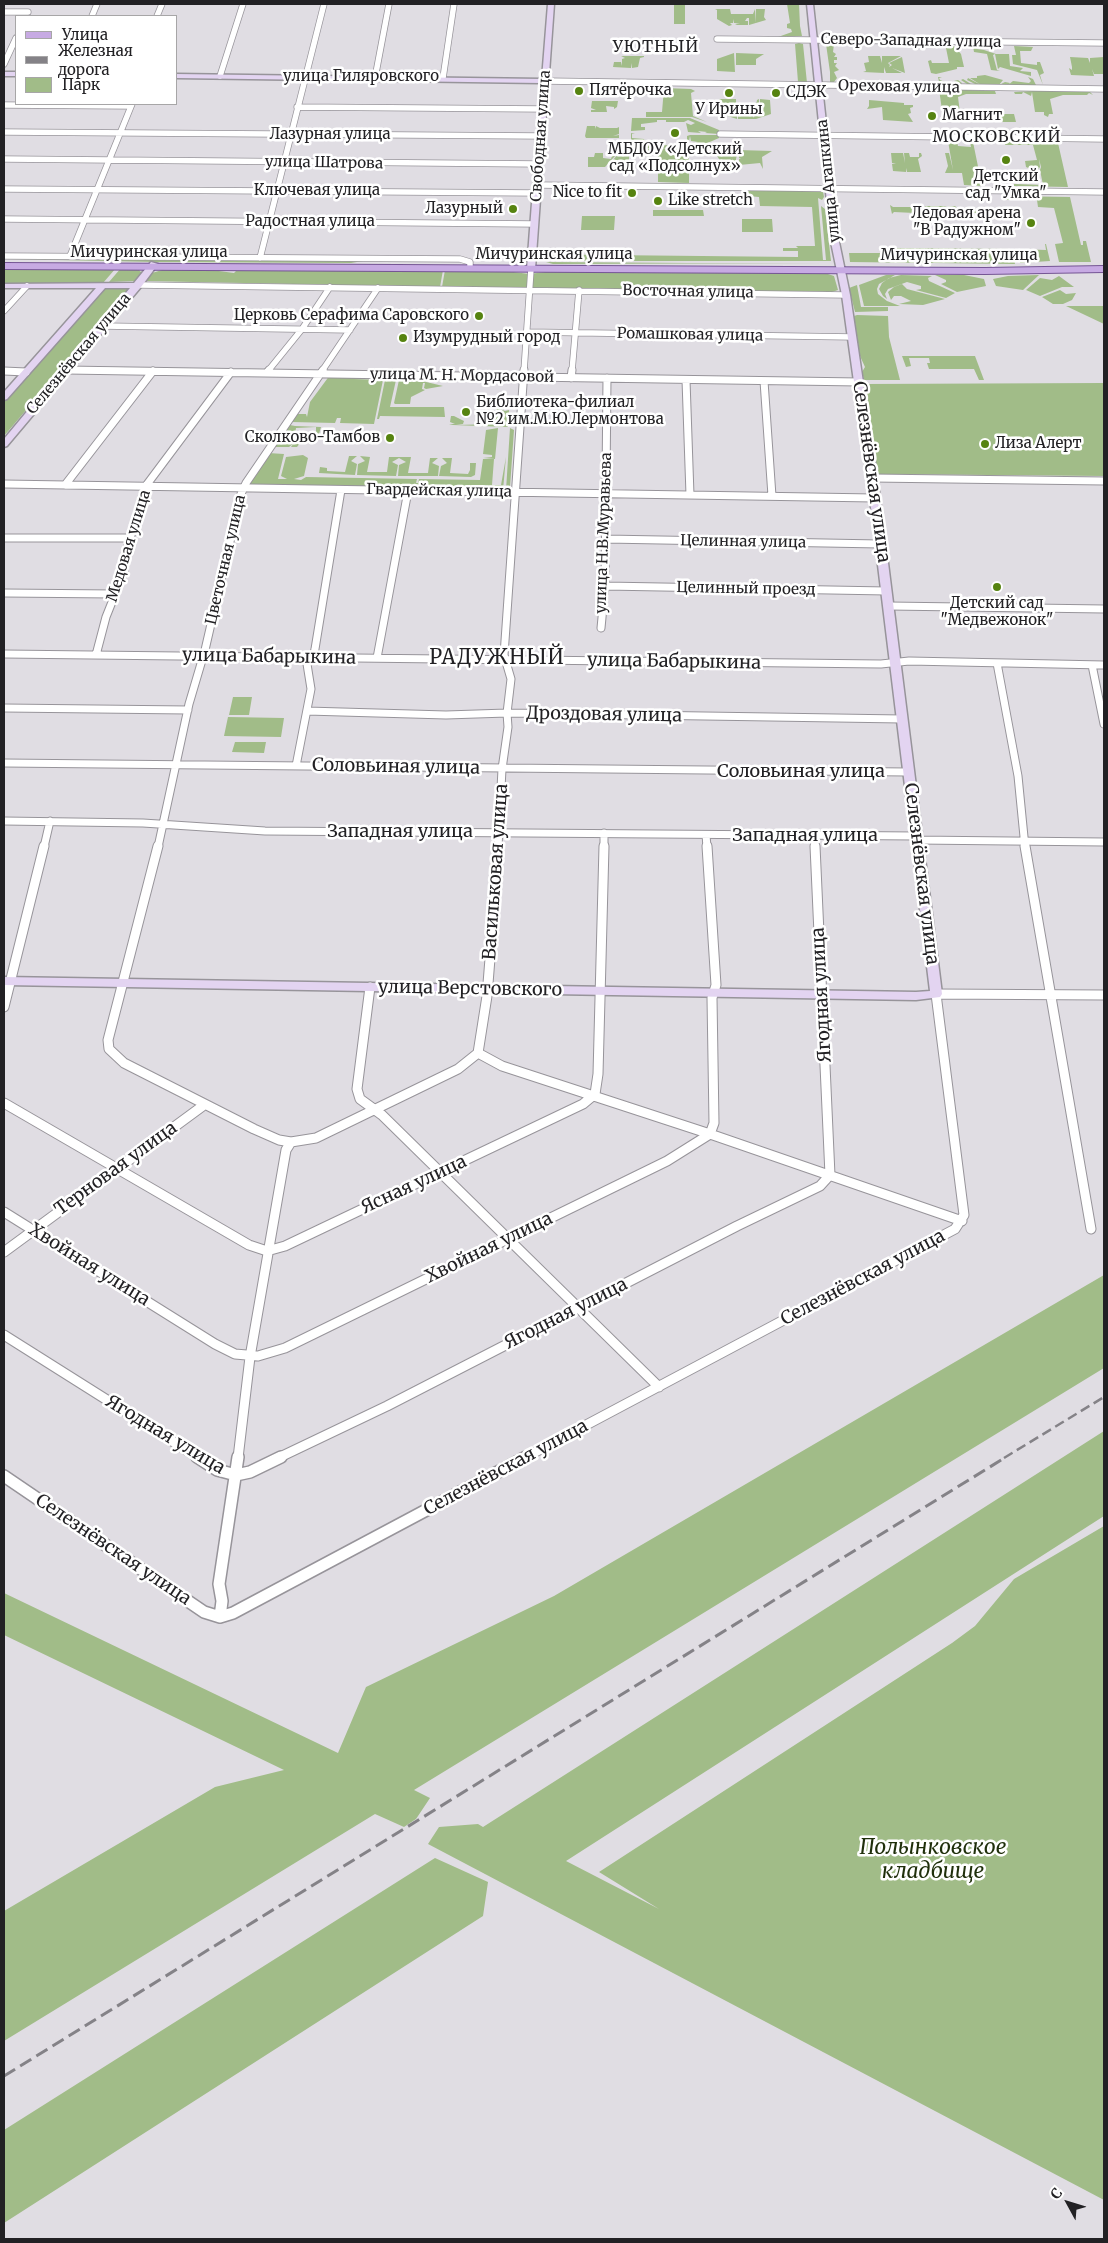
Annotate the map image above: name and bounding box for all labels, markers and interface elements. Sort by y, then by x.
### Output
legend [15,15,178,105]
text: Улица [62,25,108,44]
street label: Северо-Западная улица [821,30,1001,52]
district label: УЮТНЫЙ [612,37,700,57]
text: Железная дорога [58,41,133,79]
street label: улица Гиляровского [283,68,439,86]
street label: Свободная улица [527,70,555,202]
text: Парк [62,75,100,94]
street label: Ореховая улица [838,77,960,97]
place label: Пятёрочка [589,82,672,100]
place label: СДЭК [786,84,826,102]
marker: Пятёрочка [573,85,585,97]
marker: У Ирины [723,87,735,99]
marker: СДЭК [770,87,782,99]
place label: У Ирины [695,101,763,119]
place label: Магнит [942,107,1002,125]
marker: Магнит [926,110,938,122]
street label: улица Агапкина [814,119,844,243]
street label: Лазурная улица [269,126,391,144]
marker: МБДОУ «Детский сад «Подсолнух» [669,127,681,139]
district label: МОСКОВСКИЙ [931,127,1063,147]
place label: МБДОУ «Детский сад «Подсолнух» [608,141,742,176]
street label: улица Шатрова [265,153,383,173]
marker: Детский сад "Умка" [1000,154,1012,166]
place label: Детский сад "Умка" [965,168,1047,203]
street label: Ключевая улица [254,182,380,200]
place label: Nice to fit [553,184,622,202]
marker: Nice to fit [626,187,638,199]
place label: Like stretch [668,192,753,210]
marker: Like stretch [652,195,664,207]
place label: Лазурный [425,200,503,218]
marker: Лазурный [507,203,519,215]
place label: Ледовая арена "В Радужном" [911,205,1021,240]
street label: Радостная улица [245,213,375,231]
marker: Ледовая арена "В Радужном" [1025,217,1037,229]
street label: Мичуринская улица [71,244,227,262]
street label: Мичуринская улица [476,246,632,264]
street label: Мичуринская улица [881,247,1037,265]
street label: Восточная улица [622,282,754,302]
street label: Селезнёвская улица [23,290,135,418]
place label: Церковь Серафима Саровского [234,307,469,325]
marker: Церковь Серафима Саровского [473,310,485,322]
street label: Ромашковая улица [617,325,763,345]
place label: Изумрудный город [413,329,561,347]
marker: Изумрудный город [397,332,409,344]
street label: улица М. Н. Мордасовой [370,365,554,387]
street label: Селезнёвская улица [848,380,894,564]
place label: Библиотека-филиал №2 им.М.Ю.Лермонтова [476,394,664,429]
marker: Библиотека-филиал №2 им.М.Ю.Лермонтова [460,406,472,418]
place label: Сколково-Тамбов [245,429,380,447]
marker: Сколково-Тамбов [384,432,396,444]
place label: Лиза Алерт [995,435,1082,453]
marker: Лиза Алерт [979,438,991,450]
street label: улица Н.В.Муравьева [592,452,616,614]
street label: Гвардейская улица [366,481,512,501]
street label: Медовая улица [103,488,155,604]
street label: Цветочная улица [202,493,250,627]
street label: Целинная улица [680,532,806,552]
street label: Целинный проезд [676,579,816,599]
marker: Детский сад "Медвежонок" [991,581,1003,593]
place label: Детский сад "Медвежонок" [940,595,1054,630]
street label: улица Бабарыкина [182,645,356,669]
district label: РАДУЖНЫЙ [428,646,566,670]
street label: улица Бабарыкина [587,650,761,674]
street label: Дроздовая улица [526,703,682,727]
street label: Соловьиная улица [312,755,480,779]
street label: Соловьиная улица [717,761,885,783]
street label: Селезнёвская улица [899,782,943,966]
street label: Васильковая улица [479,783,513,961]
street label: Западная улица [327,821,473,843]
street label: Западная улица [732,825,878,847]
street label: Ягодная улица [808,927,836,1063]
street label: улица Верстовского [378,977,562,1001]
street label: Терновая улица [51,1117,181,1221]
street label: Ясная улица [358,1151,470,1219]
street label: Хвойная улица [422,1208,556,1288]
street label: Хвойная улица [24,1219,154,1311]
street label: Селезнёвская улица [777,1226,949,1330]
street label: Ягодная улица [501,1274,631,1354]
street label: Ягодная улица [101,1391,229,1479]
street label: Селезнёвская улица [420,1416,592,1520]
street label: Селезнёвская улица [31,1490,195,1610]
park label: Полынковское кладбище [860,1835,1006,1885]
north arrow [1043,2178,1093,2228]
text: С [1046,2184,1066,2203]

